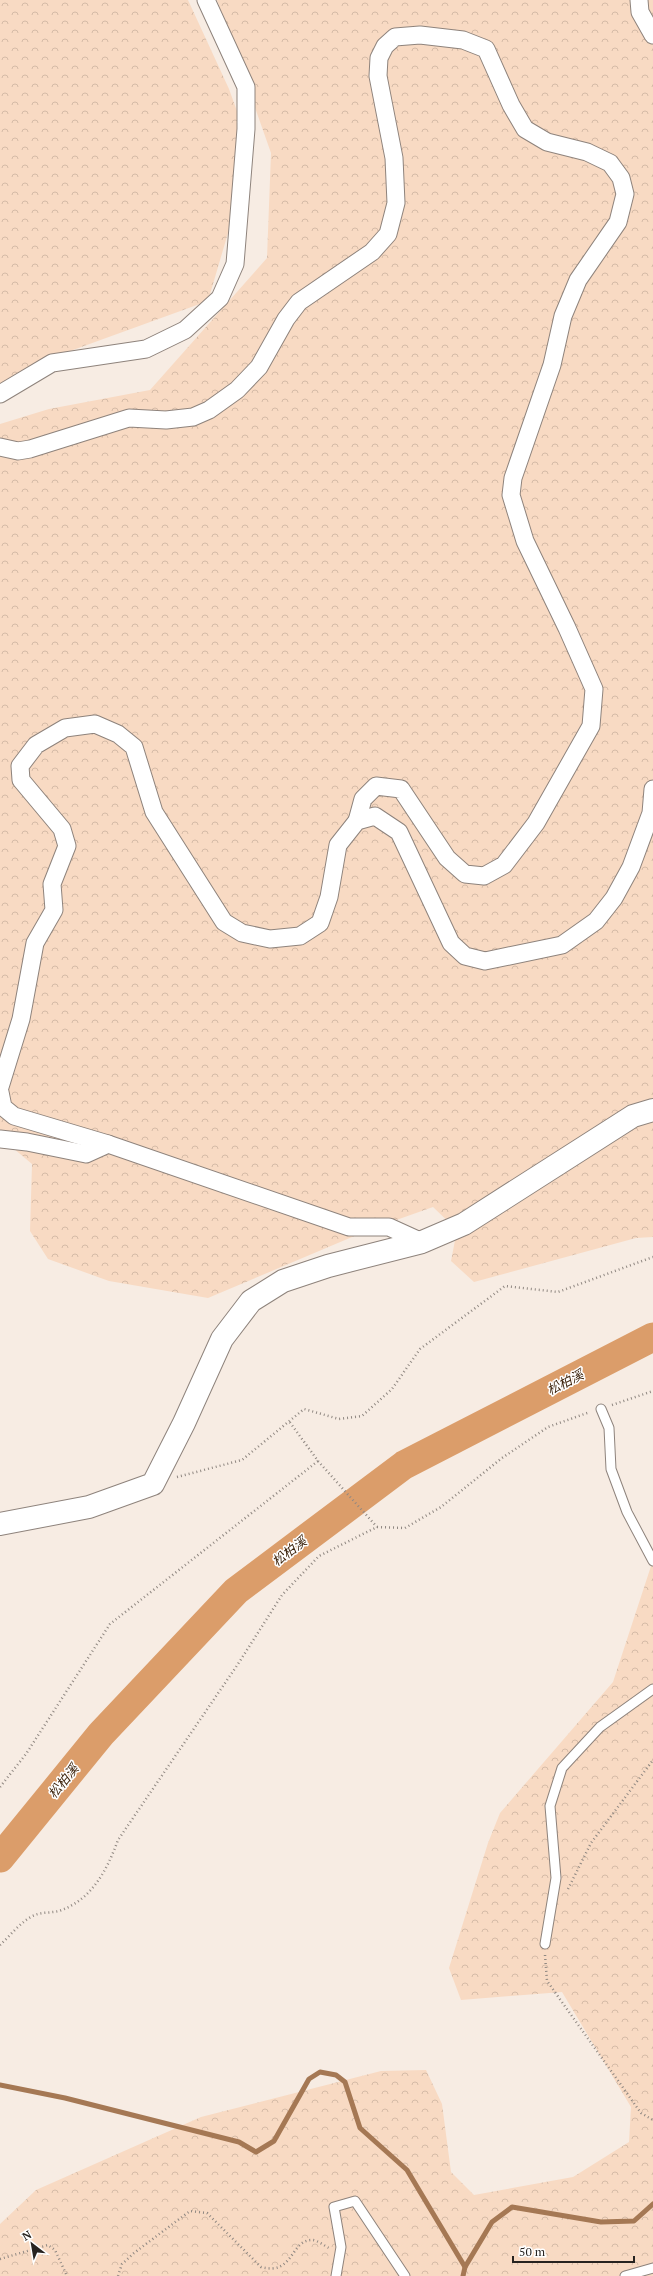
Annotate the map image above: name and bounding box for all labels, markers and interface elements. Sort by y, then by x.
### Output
water label: 松柏溪 [544,1364,588,1399]
water label: 松柏溪 [268,1531,312,1570]
water label: 松柏溪 [44,1759,84,1802]
north arrow [12,2224,52,2264]
text: N [20,2227,35,2244]
scale bar [513,2238,634,2264]
text: 50 m [519,2244,546,2259]

